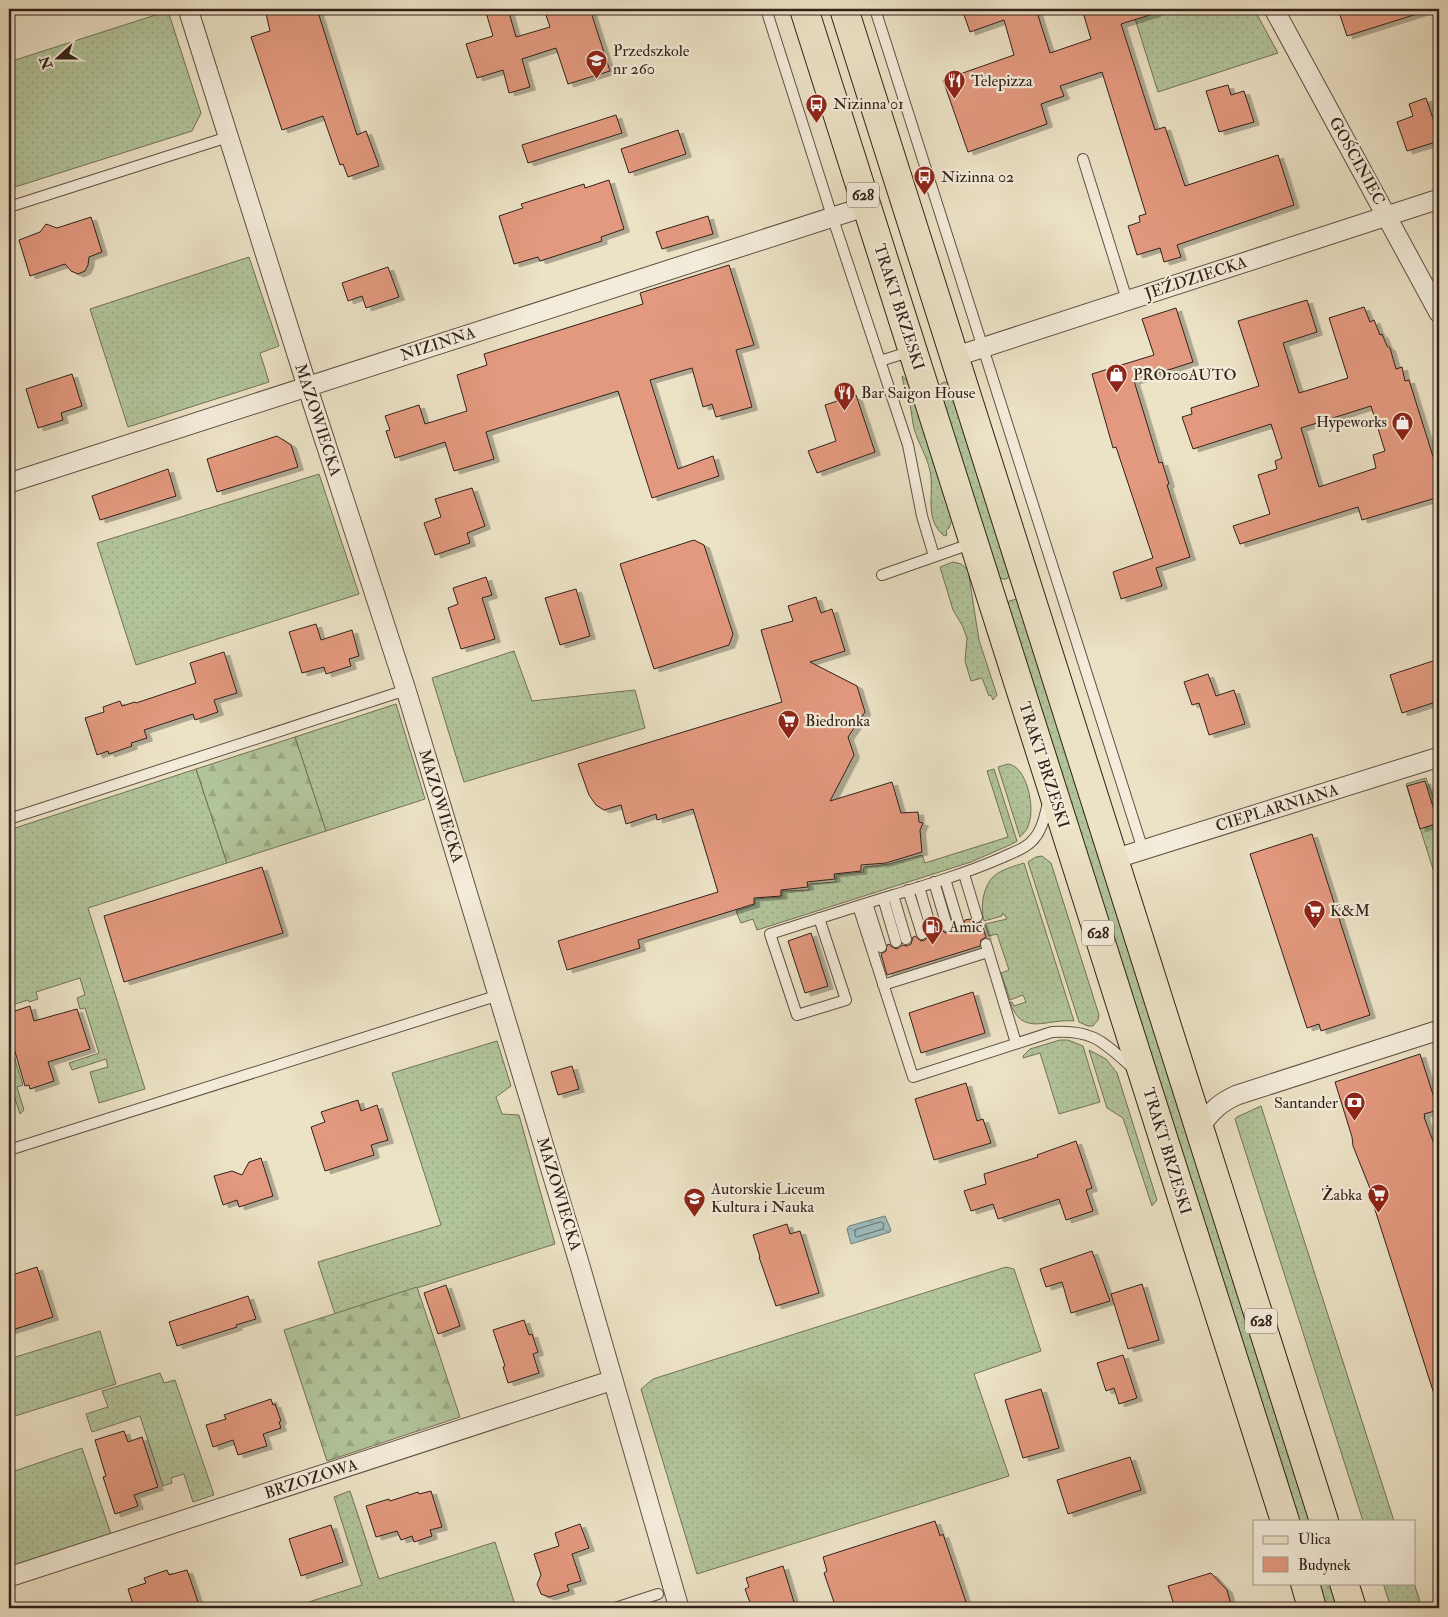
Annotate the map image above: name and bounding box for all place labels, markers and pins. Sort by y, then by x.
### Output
place label: Przedszkole nr 260 [613,41,690,79]
school or university icon: Przedszkole nr 260 [585,48,609,79]
restaurant icon: Telepizza [943,69,967,100]
place label: Telepizza [971,71,1033,92]
bus stop icon: Nizinna 01 [805,92,829,123]
place label: Nizinna 01 [833,94,904,114]
bus stop icon: Nizinna 02 [913,165,937,196]
place label: Nizinna 02 [941,167,1014,187]
shop icon: PRO100AUTO [1105,363,1129,394]
place label: PRO100AUTO [1133,365,1237,385]
restaurant icon: Bar Saigon House [833,381,857,412]
place label: Bar Saigon House [861,383,976,403]
shop icon: Hypeworks [1391,410,1415,441]
place label: Hypeworks [1316,412,1387,433]
supermarket icon: Biedronka [777,709,801,740]
place label: Biedronka [805,711,871,731]
supermarket icon: K&M [1302,899,1326,930]
place label: K&M [1330,901,1370,921]
fuel station icon: Amic [921,915,945,946]
place label: Amic [948,917,983,937]
bank icon: Santander [1342,1091,1366,1122]
place label: Santander [1274,1093,1338,1113]
place label: Autorskie Liceum Kultura i Nauka [710,1179,826,1217]
supermarket icon: Żabka [1366,1183,1390,1214]
place label: Żabka [1322,1184,1362,1205]
school or university icon: Autorskie Liceum Kultura i Nauka [683,1186,707,1217]

